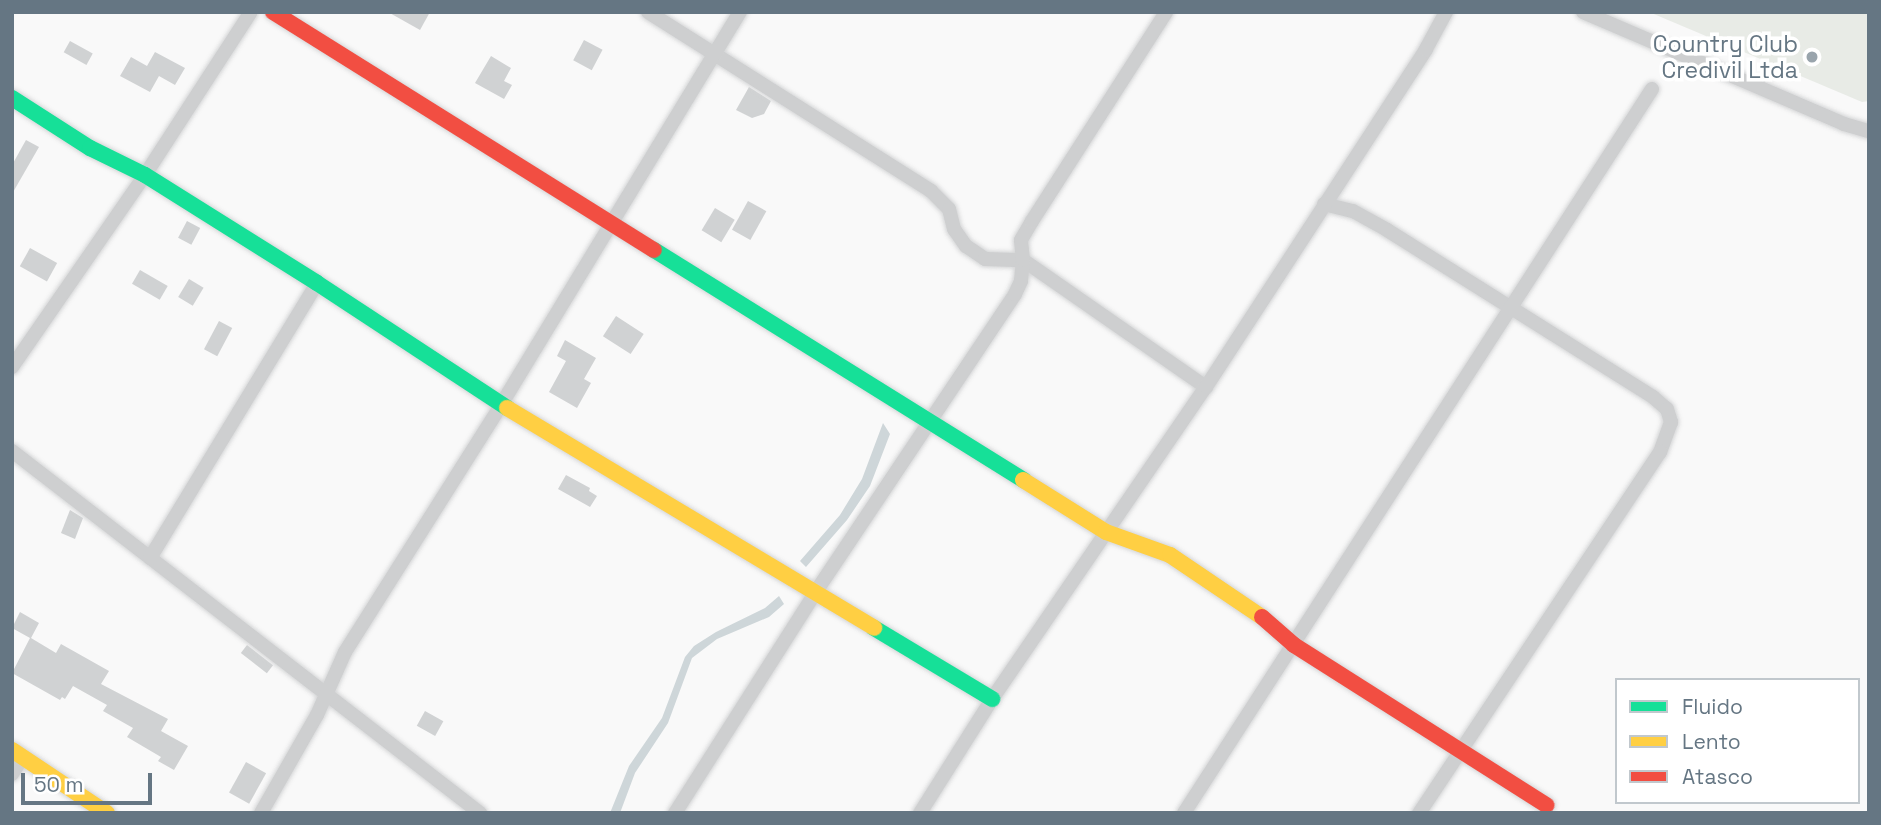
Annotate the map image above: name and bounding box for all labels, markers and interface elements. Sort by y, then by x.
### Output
place label: Country Club Credivil Ltda [1653,30,1798,84]
marker: Country Club Credivil Ltda [1804,49,1820,65]
legend [1615,678,1860,804]
text: Fluido [1682,693,1743,720]
text: Lento [1682,728,1741,755]
scale bar [24,758,156,802]
text: Atasco [1682,763,1753,790]
text: 50 m [34,771,84,798]

